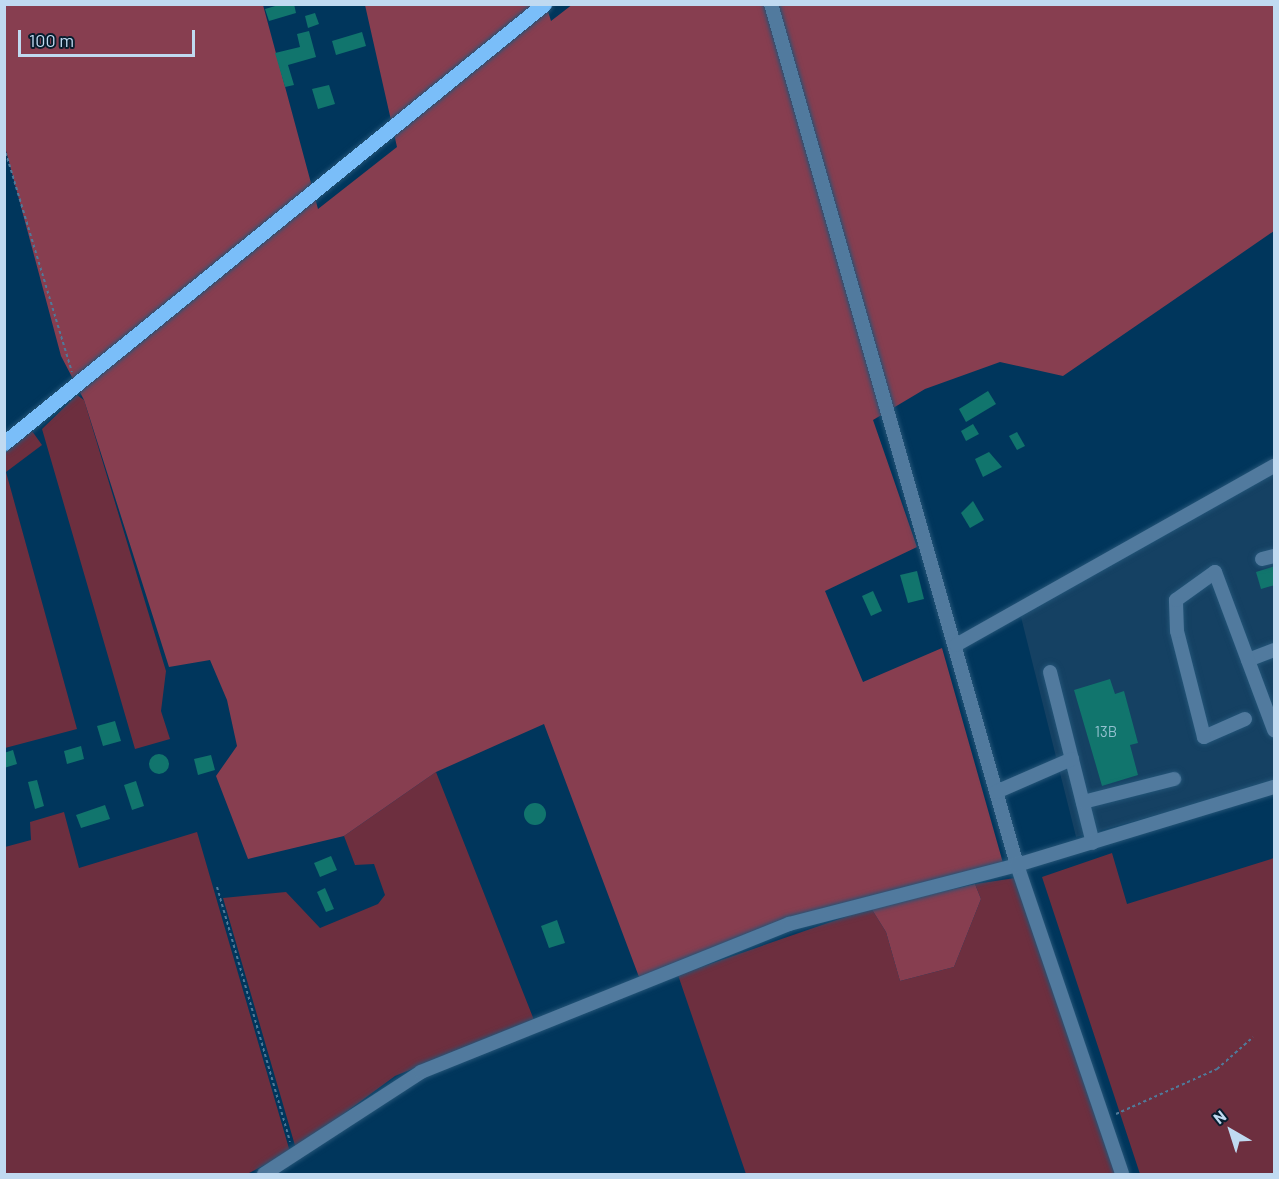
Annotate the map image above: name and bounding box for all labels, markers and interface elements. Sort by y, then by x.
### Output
scale bar [21,18,198,56]
text: 100 m [29,29,74,51]
house number: 13B [1095,723,1117,741]
north arrow [1201,1101,1261,1161]
text: N [1209,1106,1229,1127]

